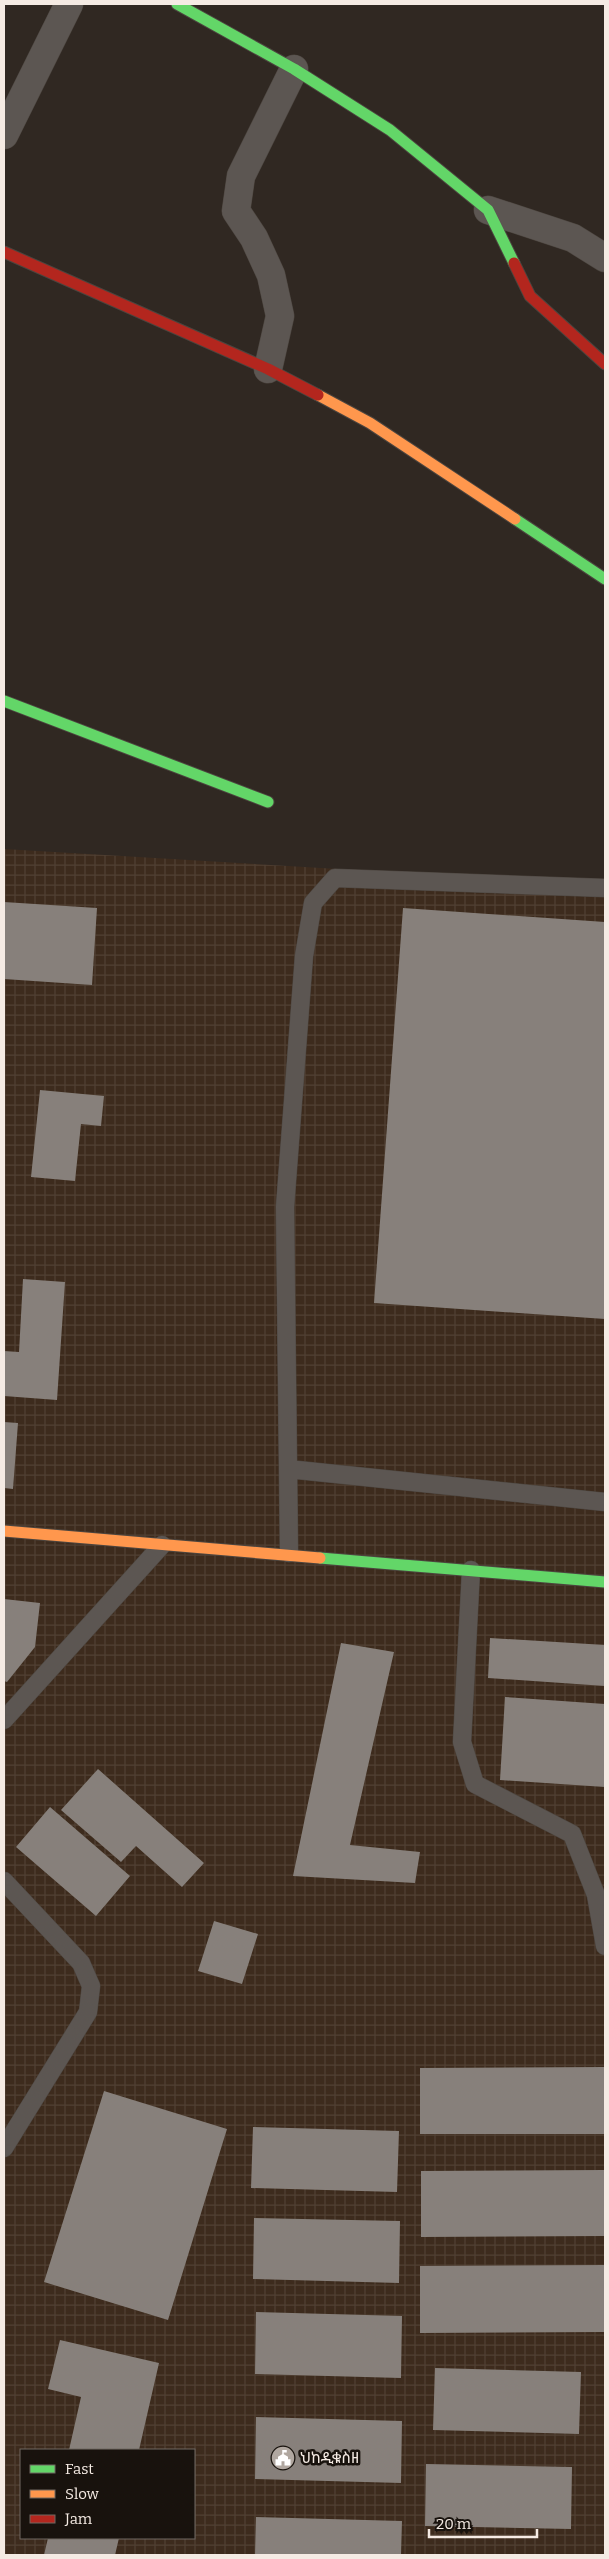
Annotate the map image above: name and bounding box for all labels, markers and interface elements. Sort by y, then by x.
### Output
public building icon: ህከዲቁስዘ [270,2445,296,2471]
legend [20,2449,195,2539]
place label: ህከዲቁስዘ [300,2449,359,2467]
text: Fast [65,2460,94,2478]
text: Slow [65,2485,100,2503]
scale bar [429,2506,536,2538]
text: Jam [64,2510,93,2528]
text: 20 m [436,2515,472,2533]

